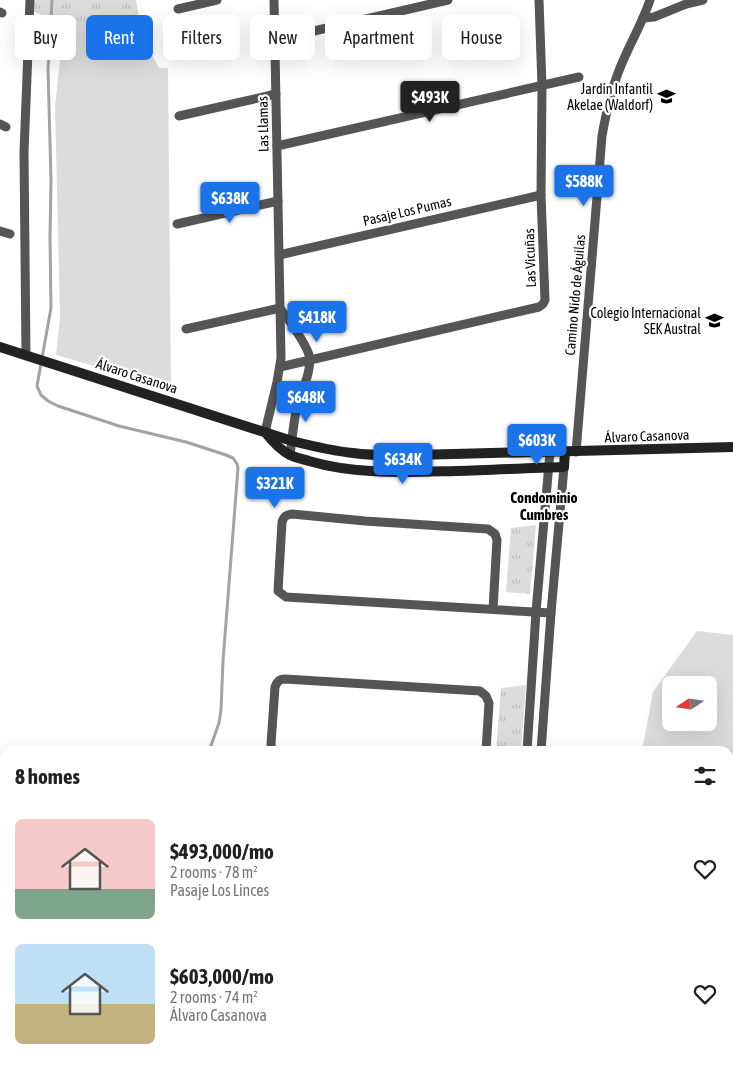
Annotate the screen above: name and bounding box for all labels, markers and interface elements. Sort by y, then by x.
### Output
chip: Buy [15,15,76,60]
chip: Rent [86,15,153,60]
chip: Filters [163,15,240,60]
chip: New [250,15,315,60]
chip: Apartment [325,15,432,60]
chip: House [442,15,520,60]
pin: $493K [395,80,465,123]
place label: Jardín Infantil Akelae (Waldorf) [567,81,653,113]
school or university icon: Jardín Infantil Akelae (Waldorf) [657,87,677,107]
text: $493K [411,88,449,106]
street label: Las Llamas [255,96,271,152]
pin: $588K [549,164,619,207]
text: $588K [565,172,603,190]
pin: $638K [195,182,265,224]
text: $638K [211,189,249,207]
street label: Pasaje Los Pumas [361,193,453,229]
street label: Las Vicuñas [521,228,539,288]
street label: Camino Nido de Águilas [562,234,588,356]
pin: $418K [282,300,352,343]
place label: Colegio Internacional SEK Austral [590,305,701,337]
text: $418K [298,308,336,326]
school or university icon: Colegio Internacional SEK Austral [705,311,725,331]
street label: Álvaro Casanova [94,355,180,397]
pin: $648K [271,380,341,423]
text: $648K [287,388,325,406]
pin: $603K [502,424,572,466]
street label: Álvaro Casanova [604,427,690,445]
text: $603K [518,431,556,449]
pin: $634K [368,442,438,485]
text: $634K [384,450,422,468]
pin: $321K [240,466,310,509]
text: $321K [256,474,294,492]
district label: Condominio Cumbres [510,489,578,523]
north arrow [662,676,718,731]
map controls [662,676,717,731]
icon: filters [691,762,719,790]
text: 8 homes [15,764,80,788]
icon: home [55,839,115,899]
text: $493,000/mo [170,839,274,863]
icon: heart [691,855,719,883]
text: 2 rooms · 78 m² [170,863,258,881]
text: Pasaje Los Linces [170,881,269,899]
icon: home [55,964,115,1024]
text: $603,000/mo [170,964,274,988]
icon: heart [691,980,719,1008]
text: 2 rooms · 74 m² [170,988,258,1006]
text: Álvaro Casanova [170,1006,267,1024]

